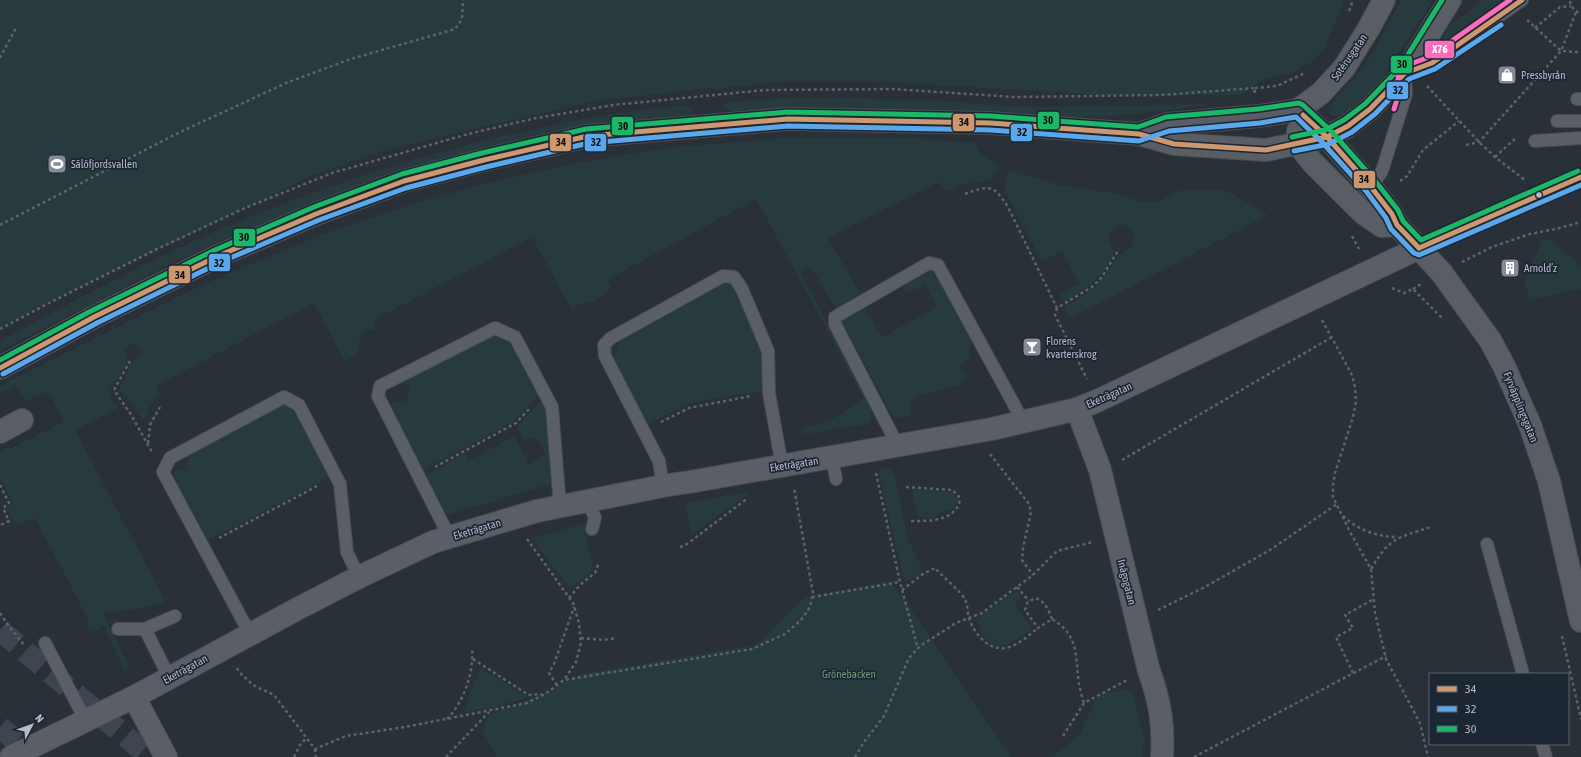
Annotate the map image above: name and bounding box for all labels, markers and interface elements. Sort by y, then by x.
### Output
street label: Sotérusgatan [1329,32,1369,82]
line badge: X76 [1424,40,1455,59]
text: X76 [1431,43,1448,55]
line badge: 30 [1390,55,1413,74]
text: 30 [1397,58,1407,70]
shop icon: Pressbyrån [1496,64,1518,86]
place label: Pressbyrån [1521,69,1566,81]
line badge: 32 [1386,81,1409,100]
text: 32 [1393,84,1403,96]
line badge: 30 [1037,111,1060,130]
line badge: 34 [952,113,975,132]
text: 30 [1043,114,1053,126]
line badge: 30 [611,116,634,136]
text: 34 [959,116,969,128]
text: 30 [618,120,628,132]
line badge: 32 [1010,123,1033,142]
text: 32 [1017,126,1027,138]
line badge: 34 [549,133,572,152]
line badge: 32 [584,133,607,152]
text: 34 [556,136,566,148]
text: 32 [591,136,601,148]
sports icon: Sälöfjordsvallen [46,153,68,175]
place label: Sälöfjordsvallen [71,158,137,170]
line badge: 34 [1353,170,1376,189]
text: 34 [1359,173,1369,185]
unlabelled marker [1534,190,1544,200]
line badge: 30 [233,228,256,247]
text: 30 [239,231,249,243]
line badge: 32 [208,253,231,272]
text: 32 [214,257,224,269]
building icon: Arnold’z [1499,257,1521,279]
place label: Arnold’z [1524,262,1557,274]
line badge: 34 [168,265,191,284]
text: 34 [175,269,185,281]
place label: Florens kvarterskrog [1046,335,1097,360]
bar icon: Florens kvarterskrog [1021,336,1043,358]
street label: Fyrväpplingsgatan [1501,370,1541,444]
street label: Eketrägatan [1084,380,1134,410]
street label: Eketrägatan [769,454,819,474]
street label: Eketrägatan [452,516,502,542]
street label: Inägogatan [1116,558,1138,606]
street label: Eketrägatan [161,652,209,686]
park label: Grönebacken [822,668,876,680]
legend [1429,673,1569,745]
text: 34 [1465,682,1477,696]
text: 32 [1465,702,1476,716]
north arrow [12,705,52,745]
text: N [33,712,46,725]
text: 30 [1465,722,1477,736]

